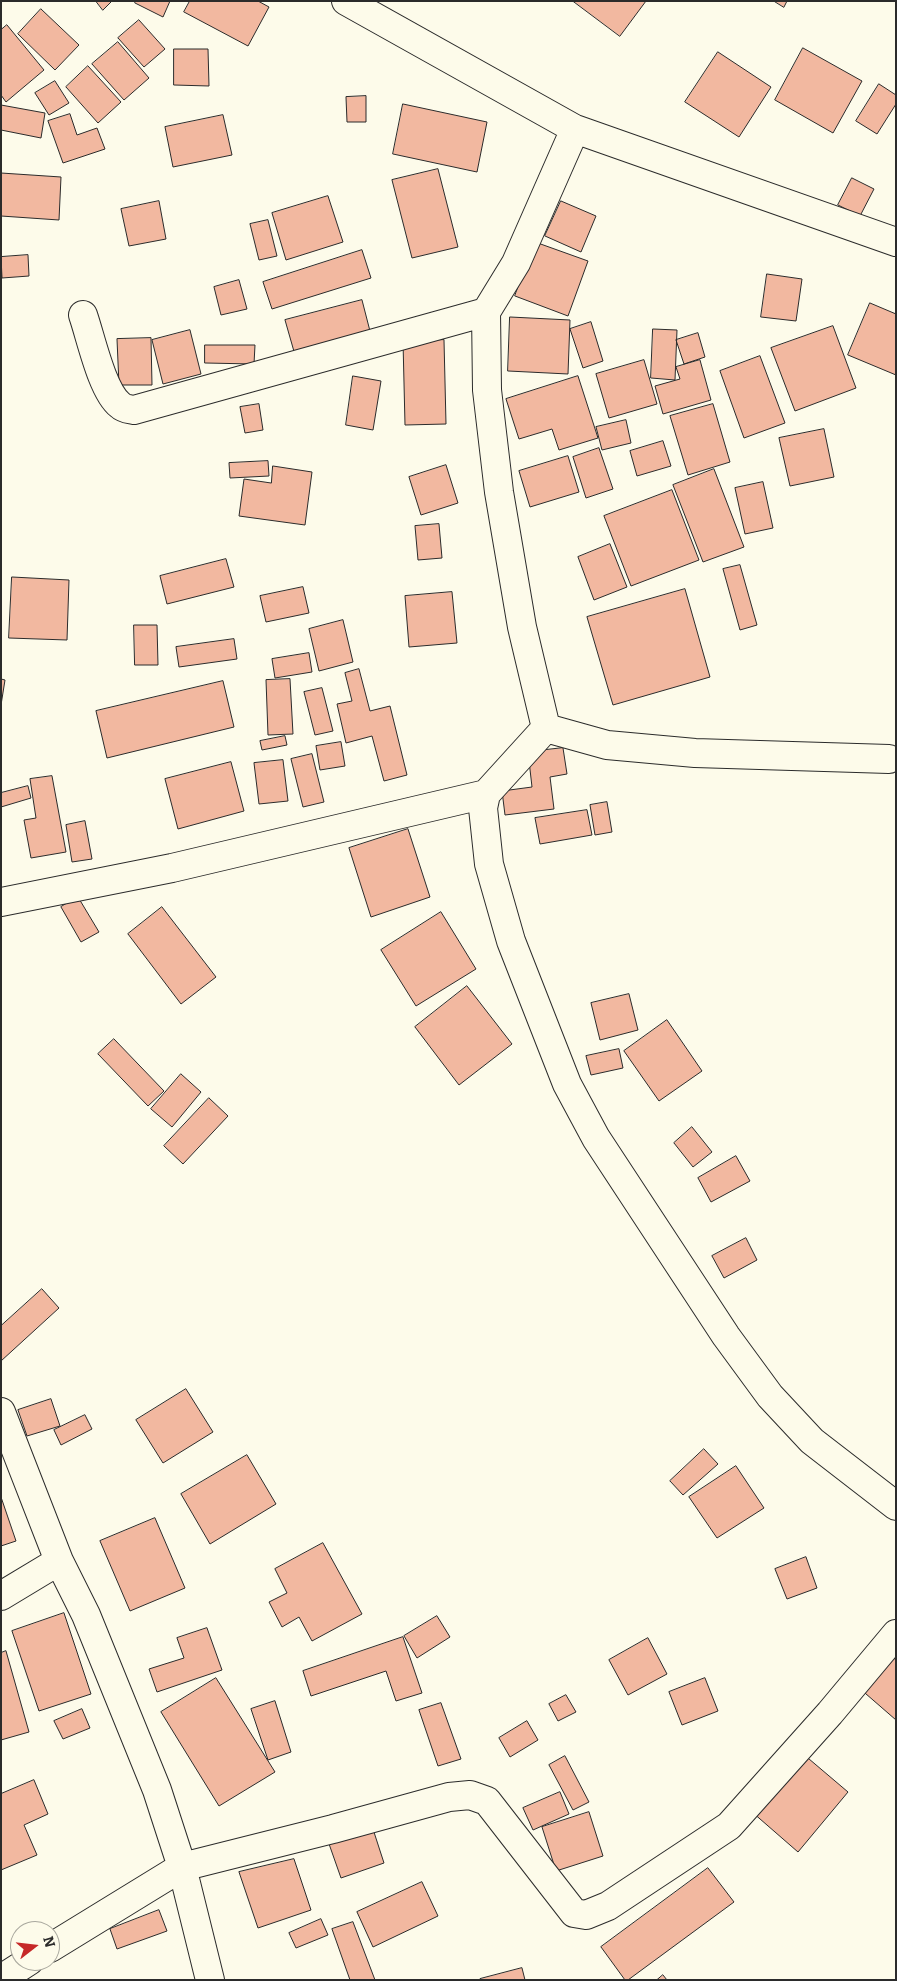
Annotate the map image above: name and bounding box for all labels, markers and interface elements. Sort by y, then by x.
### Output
north arrow [10,1921,60,1971]
text: N [39,1934,59,1950]

